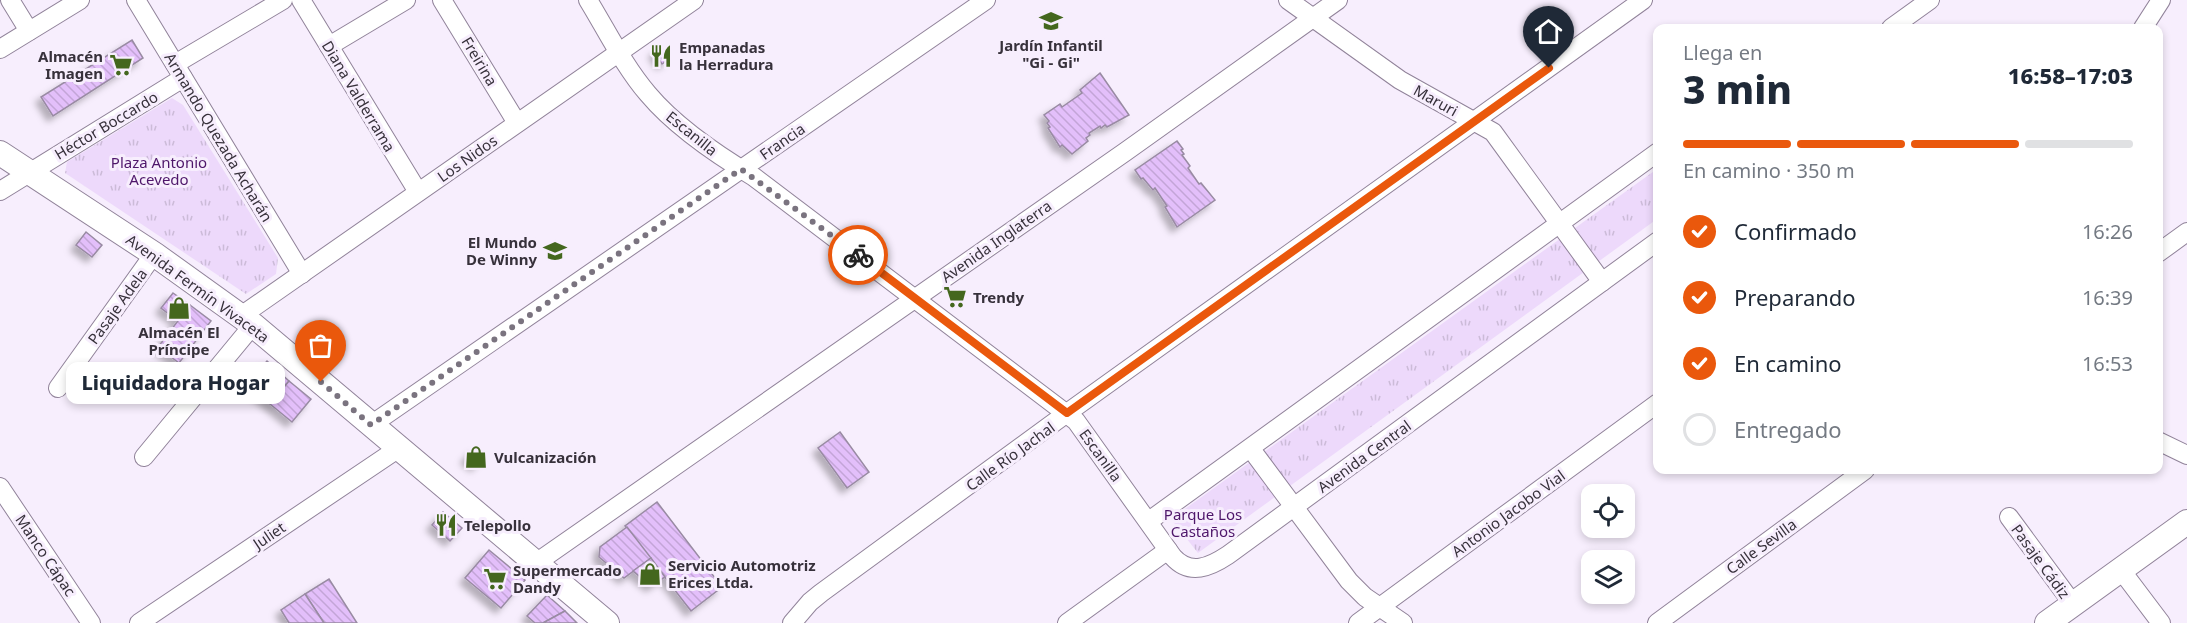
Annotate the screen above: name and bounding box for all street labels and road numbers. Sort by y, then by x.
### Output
street label: Freirina [458,33,502,89]
street label: Diana Valderrama [318,37,400,155]
street label: Armando Quezada Acharán [160,49,278,225]
street label: Maruri [1410,80,1462,120]
street label: Héctor Boccardo [51,86,161,164]
street label: Escanilla [662,106,722,160]
street label: Francia [755,118,809,164]
street label: Los Nidos [433,130,501,186]
street label: Avenida Inglaterra [937,195,1055,287]
street label: Avenida Fermín Vivaceta [122,229,274,347]
street label: Pasaje Adela [83,264,151,348]
street label: Avenida Central [1313,415,1415,497]
street label: Calle Río Jachal [961,417,1059,495]
street label: Escanilla [1075,425,1127,485]
street label: Antonio Jacobo Vial [1447,465,1569,561]
street label: Manco Cápac [11,510,81,600]
street label: Calle Sevilla [1722,514,1800,578]
street label: Juliet [247,517,290,554]
street label: Pasaje Cádiz [2007,520,2075,602]

